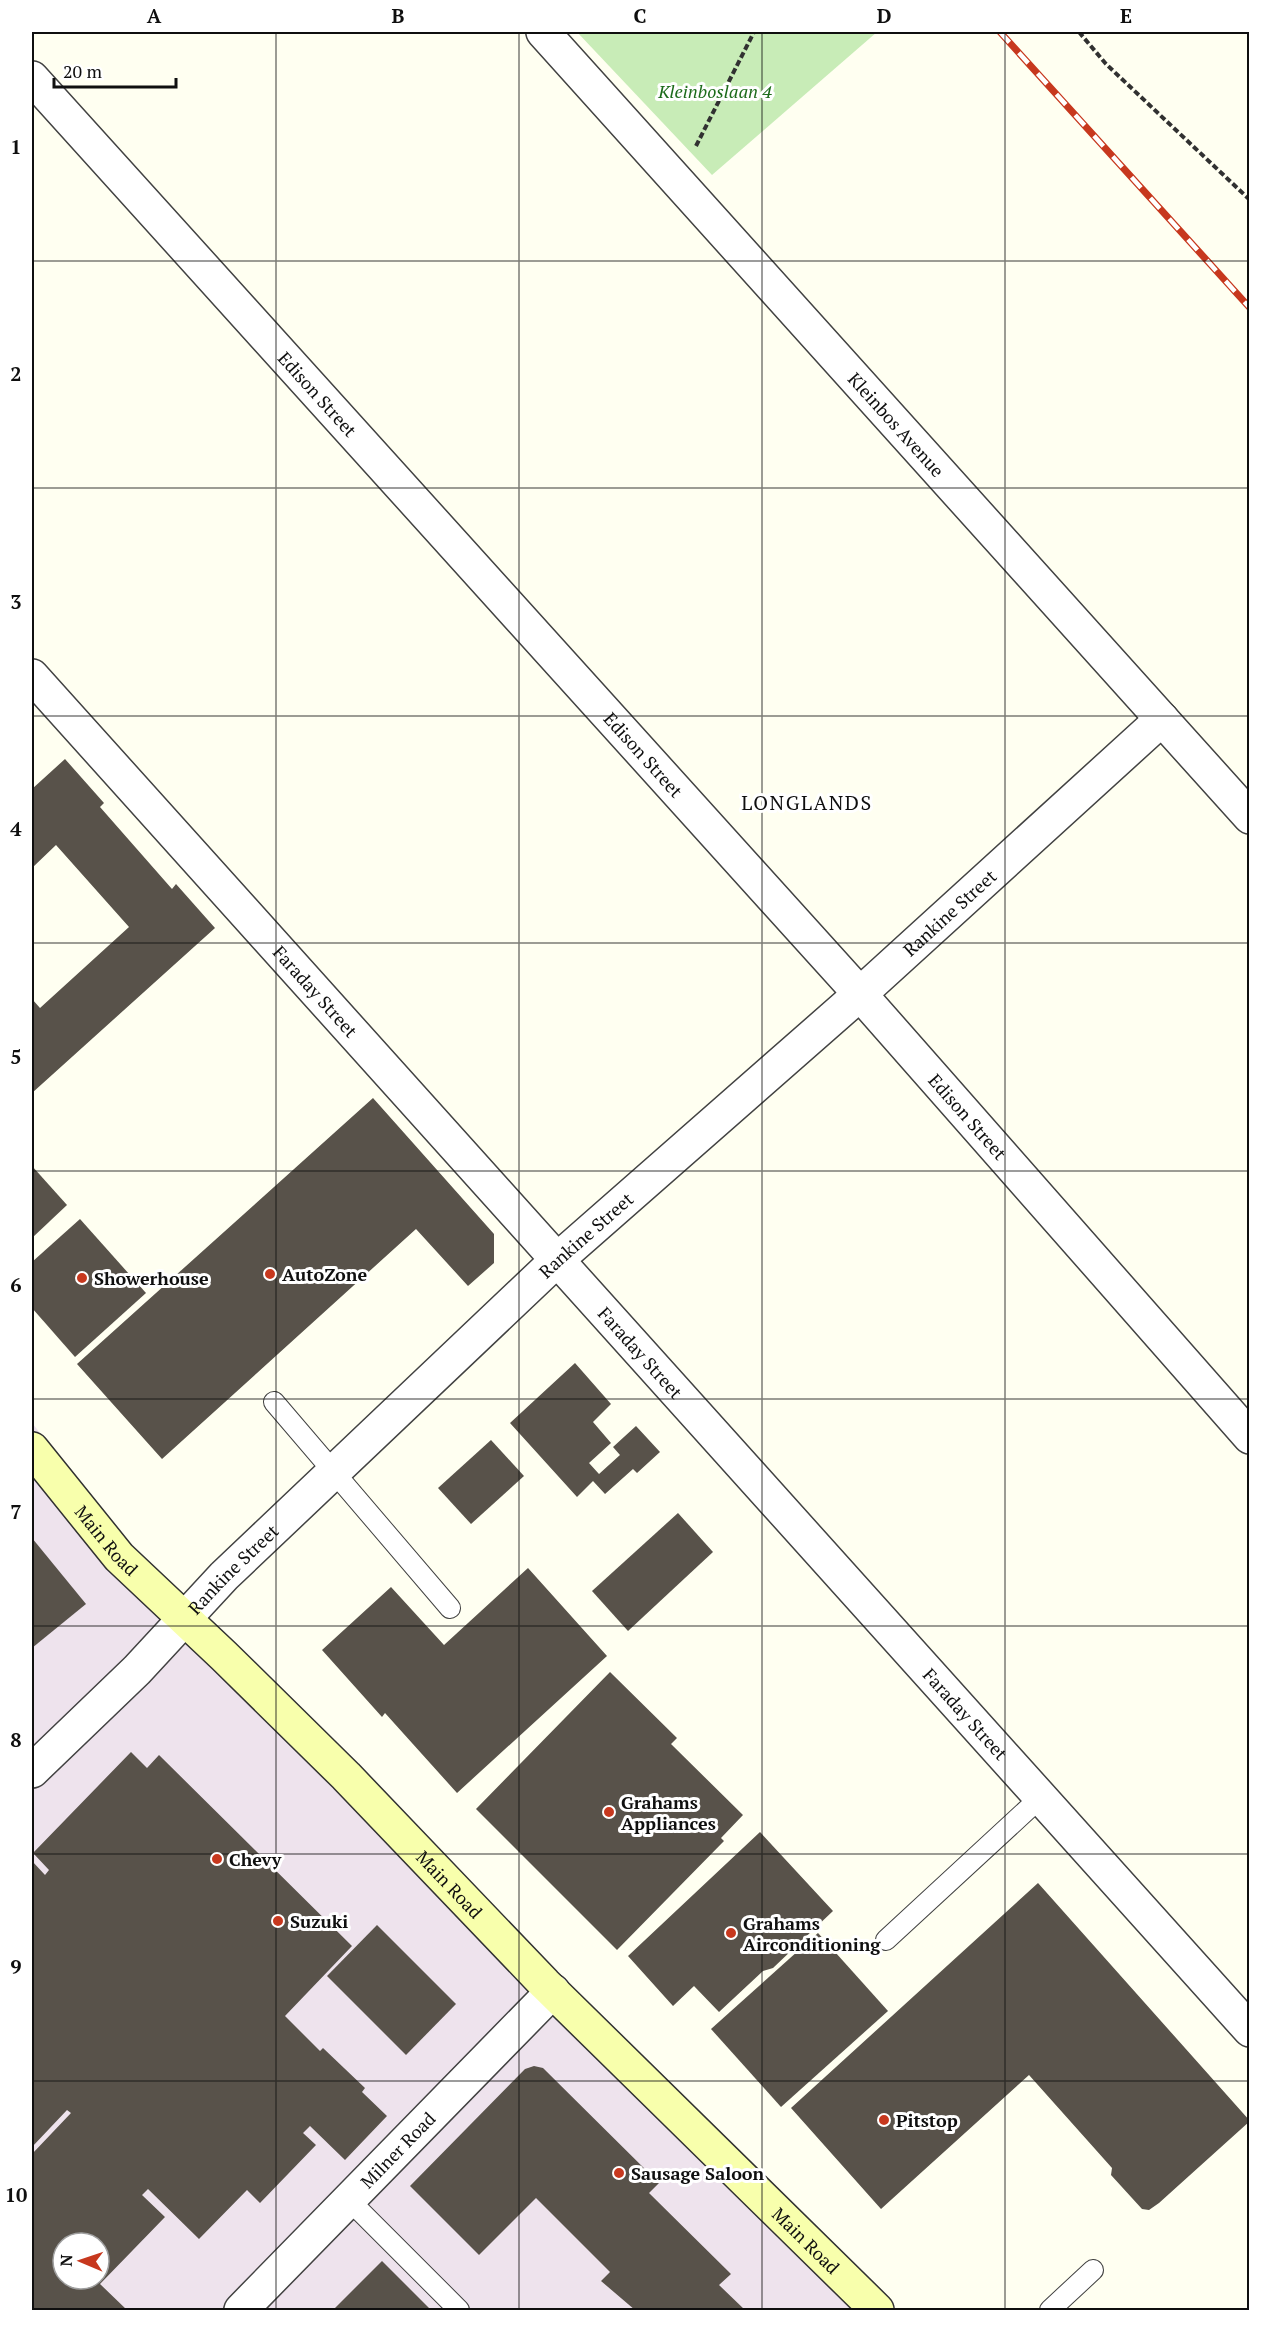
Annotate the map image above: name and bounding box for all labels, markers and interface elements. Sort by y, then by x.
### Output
text: A [147,2,162,29]
text: B [392,2,405,29]
text: C [633,2,647,29]
text: D [877,2,891,29]
text: E [1120,2,1132,29]
scale bar [54,51,176,89]
text: 20 m [63,59,103,83]
park label: Kleinboslaan 4 [657,79,772,103]
text: 1 [10,133,22,160]
street label: Edison Street [273,346,363,442]
text: 2 [10,360,22,387]
street label: Kleinbos Avenue [843,367,950,482]
text: 3 [10,588,22,615]
street label: Edison Street [599,707,688,802]
district label: LONGLANDS [741,789,873,816]
text: 4 [10,815,22,842]
street label: Rankine Street [898,864,1001,961]
street label: Faraday Street [268,940,363,1042]
text: 5 [10,1043,22,1070]
street label: Edison Street [924,1069,1012,1165]
street label: Rankine Street [534,1187,638,1283]
place label: AutoZone [282,1262,367,1286]
place label: Showerhouse [94,1266,209,1290]
marker: AutoZone [263,1267,277,1281]
text: 6 [10,1271,22,1298]
marker: Showerhouse [75,1271,89,1285]
street label: Faraday Street [593,1302,688,1404]
text: 7 [10,1498,22,1525]
street label: Main Road [70,1500,143,1581]
street label: Rankine Street [183,1519,284,1619]
street label: Faraday Street [918,1663,1013,1765]
text: 8 [10,1726,22,1753]
place label: Grahams Appliances [621,1790,716,1835]
marker: Grahams Appliances [602,1805,616,1819]
street label: Main Road [411,1845,488,1923]
place label: Chevy [229,1847,282,1871]
marker: Chevy [210,1852,224,1866]
place label: Suzuki [290,1909,348,1933]
place label: Grahams Airconditioning [743,1911,881,1956]
marker: Suzuki [271,1914,285,1928]
marker: Grahams Airconditioning [724,1926,738,1940]
text: 9 [10,1953,22,1980]
street label: Milner Road [355,2107,440,2193]
place label: Pitstop [896,2108,958,2132]
marker: Pitstop [877,2113,891,2127]
place label: Sausage Saloon [631,2161,765,2185]
marker: Sausage Saloon [612,2166,626,2180]
text: 10 [5,2181,27,2208]
street label: Main Road [767,2202,845,2279]
north arrow [51,2231,111,2291]
text: N [55,2254,77,2267]

